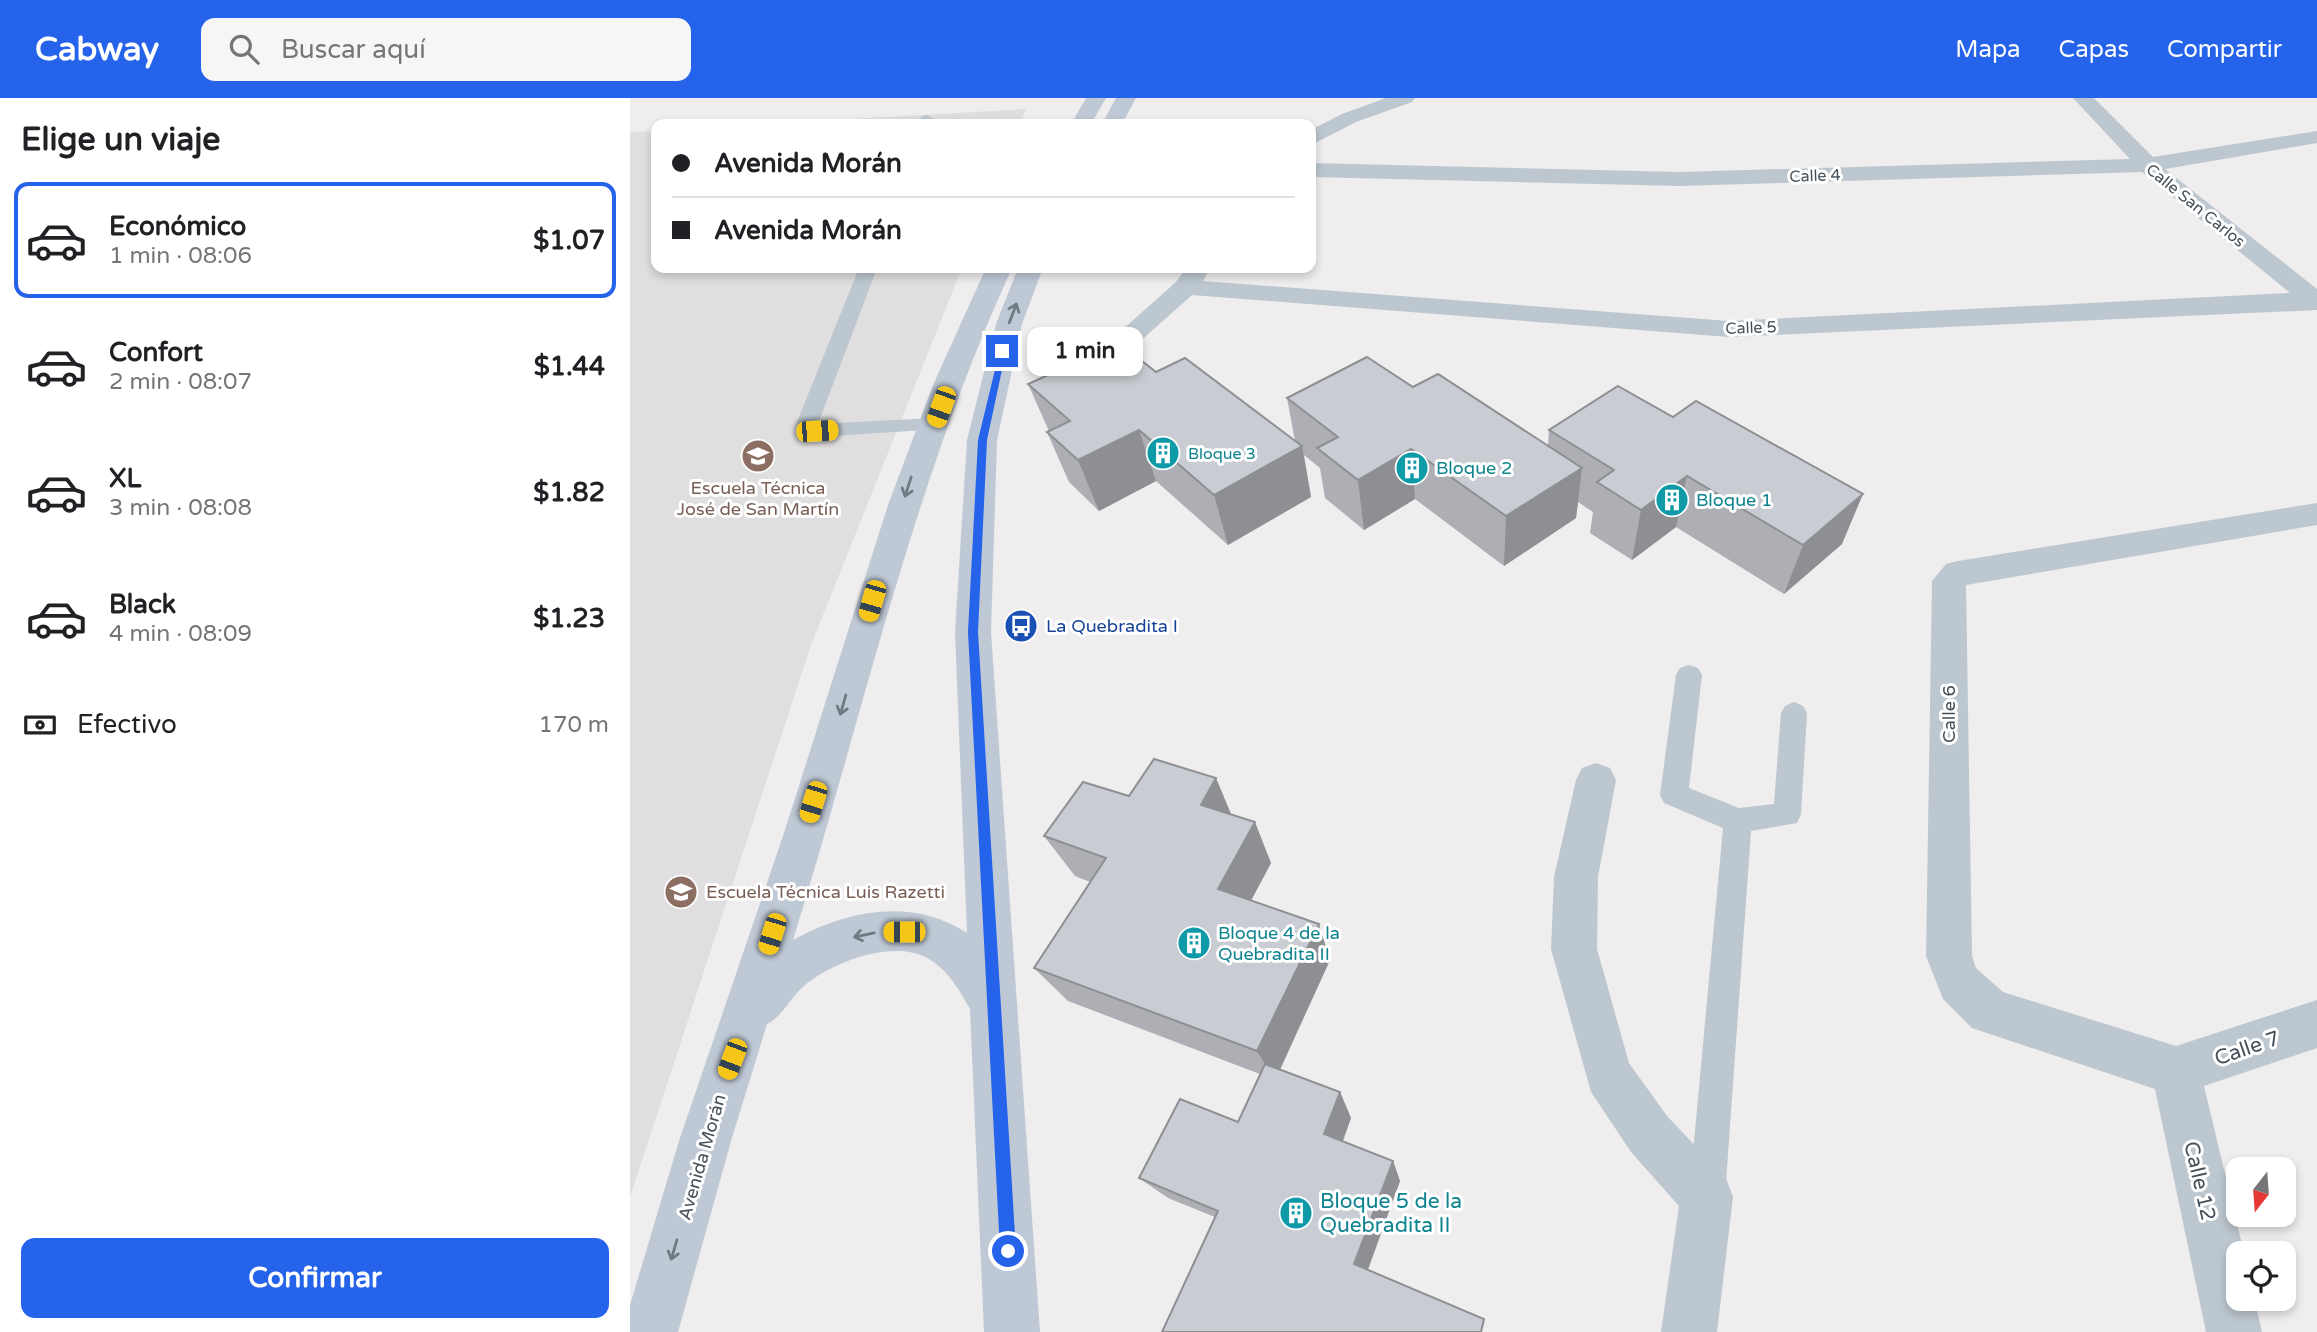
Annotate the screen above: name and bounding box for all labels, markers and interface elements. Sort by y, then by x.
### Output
search box [201,18,691,81]
text: Cabway [35,30,159,69]
icon: search [225,30,263,68]
text: Buscar aquí [281,34,426,65]
text: Mapa [1955,35,2021,64]
text: Capas [2059,35,2129,64]
text: Compartir [2167,35,2282,64]
text: Elige un viaje [21,121,220,159]
text: Avenida Morán [714,148,902,179]
street label: Calle San Carlos [2142,160,2249,252]
street label: Calle 4 [1789,165,1841,187]
icon: car [25,209,88,272]
text: Económico [109,211,246,242]
text: Avenida Morán [714,215,902,246]
text: $1.07 [533,225,605,256]
text: 1 min · 08:06 [109,242,252,270]
one-way arrow [1007,303,1020,325]
street label: Calle 5 [1725,317,1777,339]
callout: 1 min [1026,327,1142,376]
icon: car [25,335,88,398]
route end [986,335,1018,367]
text: Confort [109,337,203,368]
text: 1 min [1054,337,1116,365]
text: $1.44 [534,351,605,382]
text: 2 min · 08:07 [109,368,252,396]
car [924,384,959,430]
car [796,419,839,443]
building icon: Bloque 3 [1144,434,1182,472]
school or university icon: Escuela Técnica José de San Martín [739,437,777,475]
place label: Bloque 3 [1188,444,1256,464]
building icon: Bloque 2 [1393,449,1431,487]
place label: Bloque 2 [1436,457,1512,479]
icon: car [25,461,88,524]
text: XL [109,463,141,494]
one-way arrow [901,476,914,498]
text: $1.82 [533,477,605,508]
place label: Escuela Técnica José de San Martín [677,477,839,520]
building icon: Bloque 1 [1653,481,1691,519]
place label: Bloque 1 [1696,489,1772,511]
text: 3 min · 08:08 [109,494,252,522]
car [857,578,888,624]
icon: car [25,587,88,650]
text: Black [109,589,176,620]
text: $1.23 [533,603,605,634]
bus stop icon: La Quebradita I [1002,607,1040,645]
place label: La Quebradita I [1046,615,1178,637]
text: 4 min · 08:09 [109,620,252,648]
street label: Calle 6 [1938,685,1960,743]
one-way arrow [835,694,848,716]
icon: cash [21,706,59,744]
text: Efectivo [77,709,177,740]
text: 170 m [539,711,609,739]
car [797,779,830,825]
school or university icon: Escuela Técnica Luis Razetti [662,873,700,911]
place label: Escuela Técnica Luis Razetti [706,881,945,903]
car [756,911,789,957]
car [884,922,926,943]
place label: Bloque 4 de la Quebradita II [1218,922,1340,965]
building icon: Bloque 4 de la Quebradita II [1175,924,1213,962]
one-way arrow [853,928,876,942]
street label: Calle 7 [2211,1026,2283,1071]
car [715,1036,750,1082]
street label: Avenida Morán [674,1091,730,1223]
street label: Calle 12 [2178,1139,2221,1223]
north arrow [2226,1157,2296,1227]
map controls [2226,1157,2296,1311]
place label: Bloque 5 de la Quebradita II [1320,1189,1462,1238]
building icon: Bloque 5 de la Quebradita II [1277,1194,1315,1232]
route start [992,1235,1024,1267]
button: Confirmar [21,1238,609,1318]
one-way arrow [667,1239,680,1261]
button: locate [2226,1241,2296,1311]

